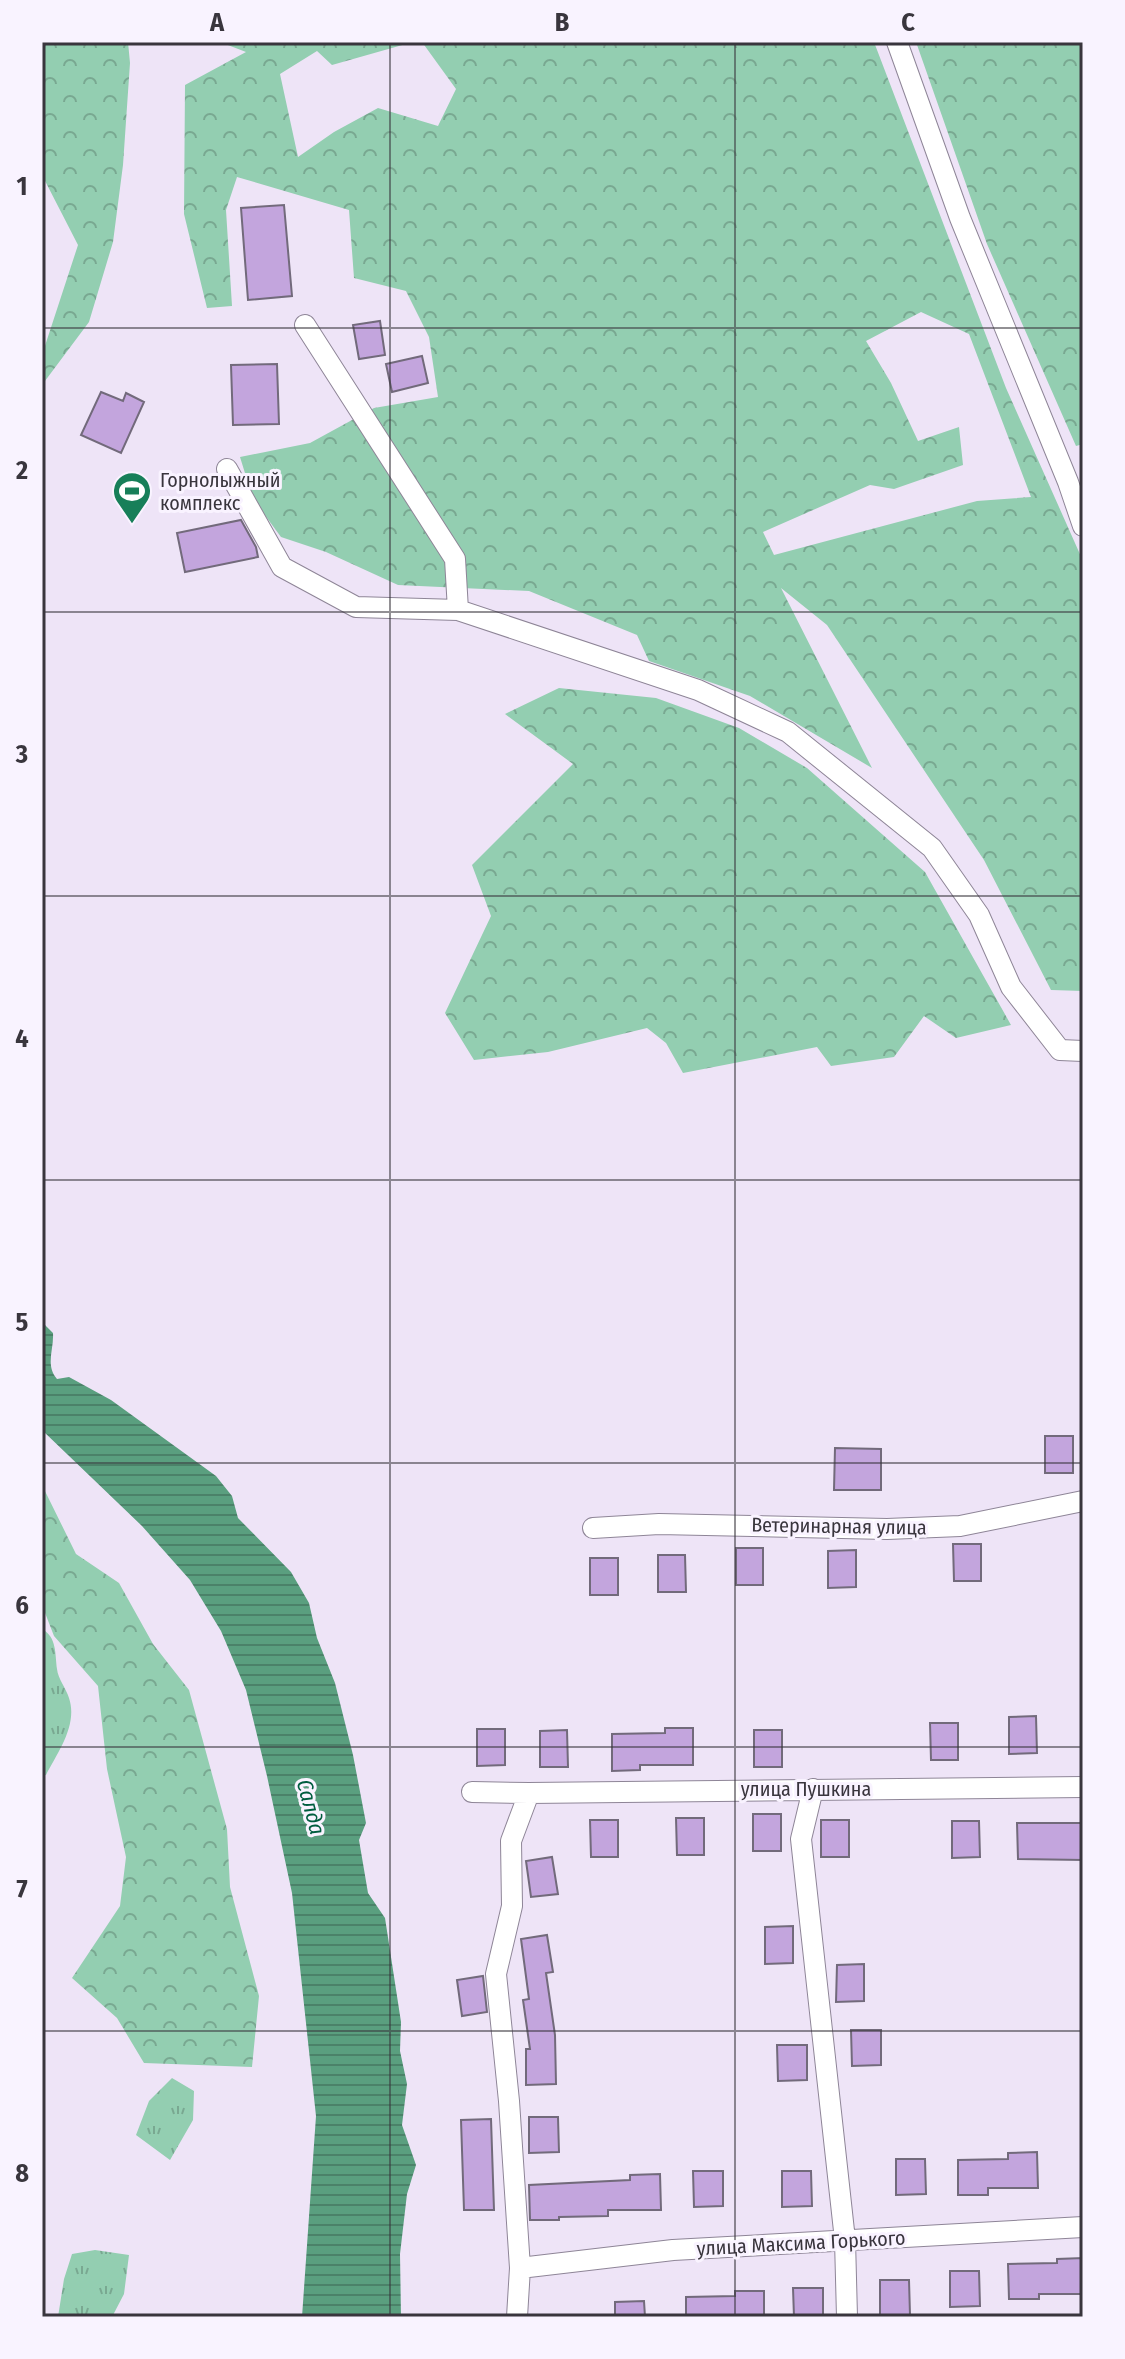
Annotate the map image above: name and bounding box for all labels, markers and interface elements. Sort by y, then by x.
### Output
text: A [209,7,225,38]
text: B [555,7,570,38]
text: C [901,7,915,38]
text: 1 [17,171,28,202]
text: 2 [15,455,28,486]
place label: Горнолыжный комплекс [160,468,280,515]
sports icon: Горнолыжный комплекс [111,470,153,525]
text: 3 [15,739,28,770]
text: 4 [15,1023,29,1054]
text: 5 [16,1307,29,1338]
street label: Ветеринарная улица [751,1512,927,1540]
text: 6 [15,1590,29,1621]
water label: Салда [291,1776,331,1838]
street label: улица Пушкина [741,1777,871,1801]
text: 7 [16,1874,28,1905]
text: 8 [15,2158,29,2189]
street label: улица Максима Горького [696,2226,906,2260]

